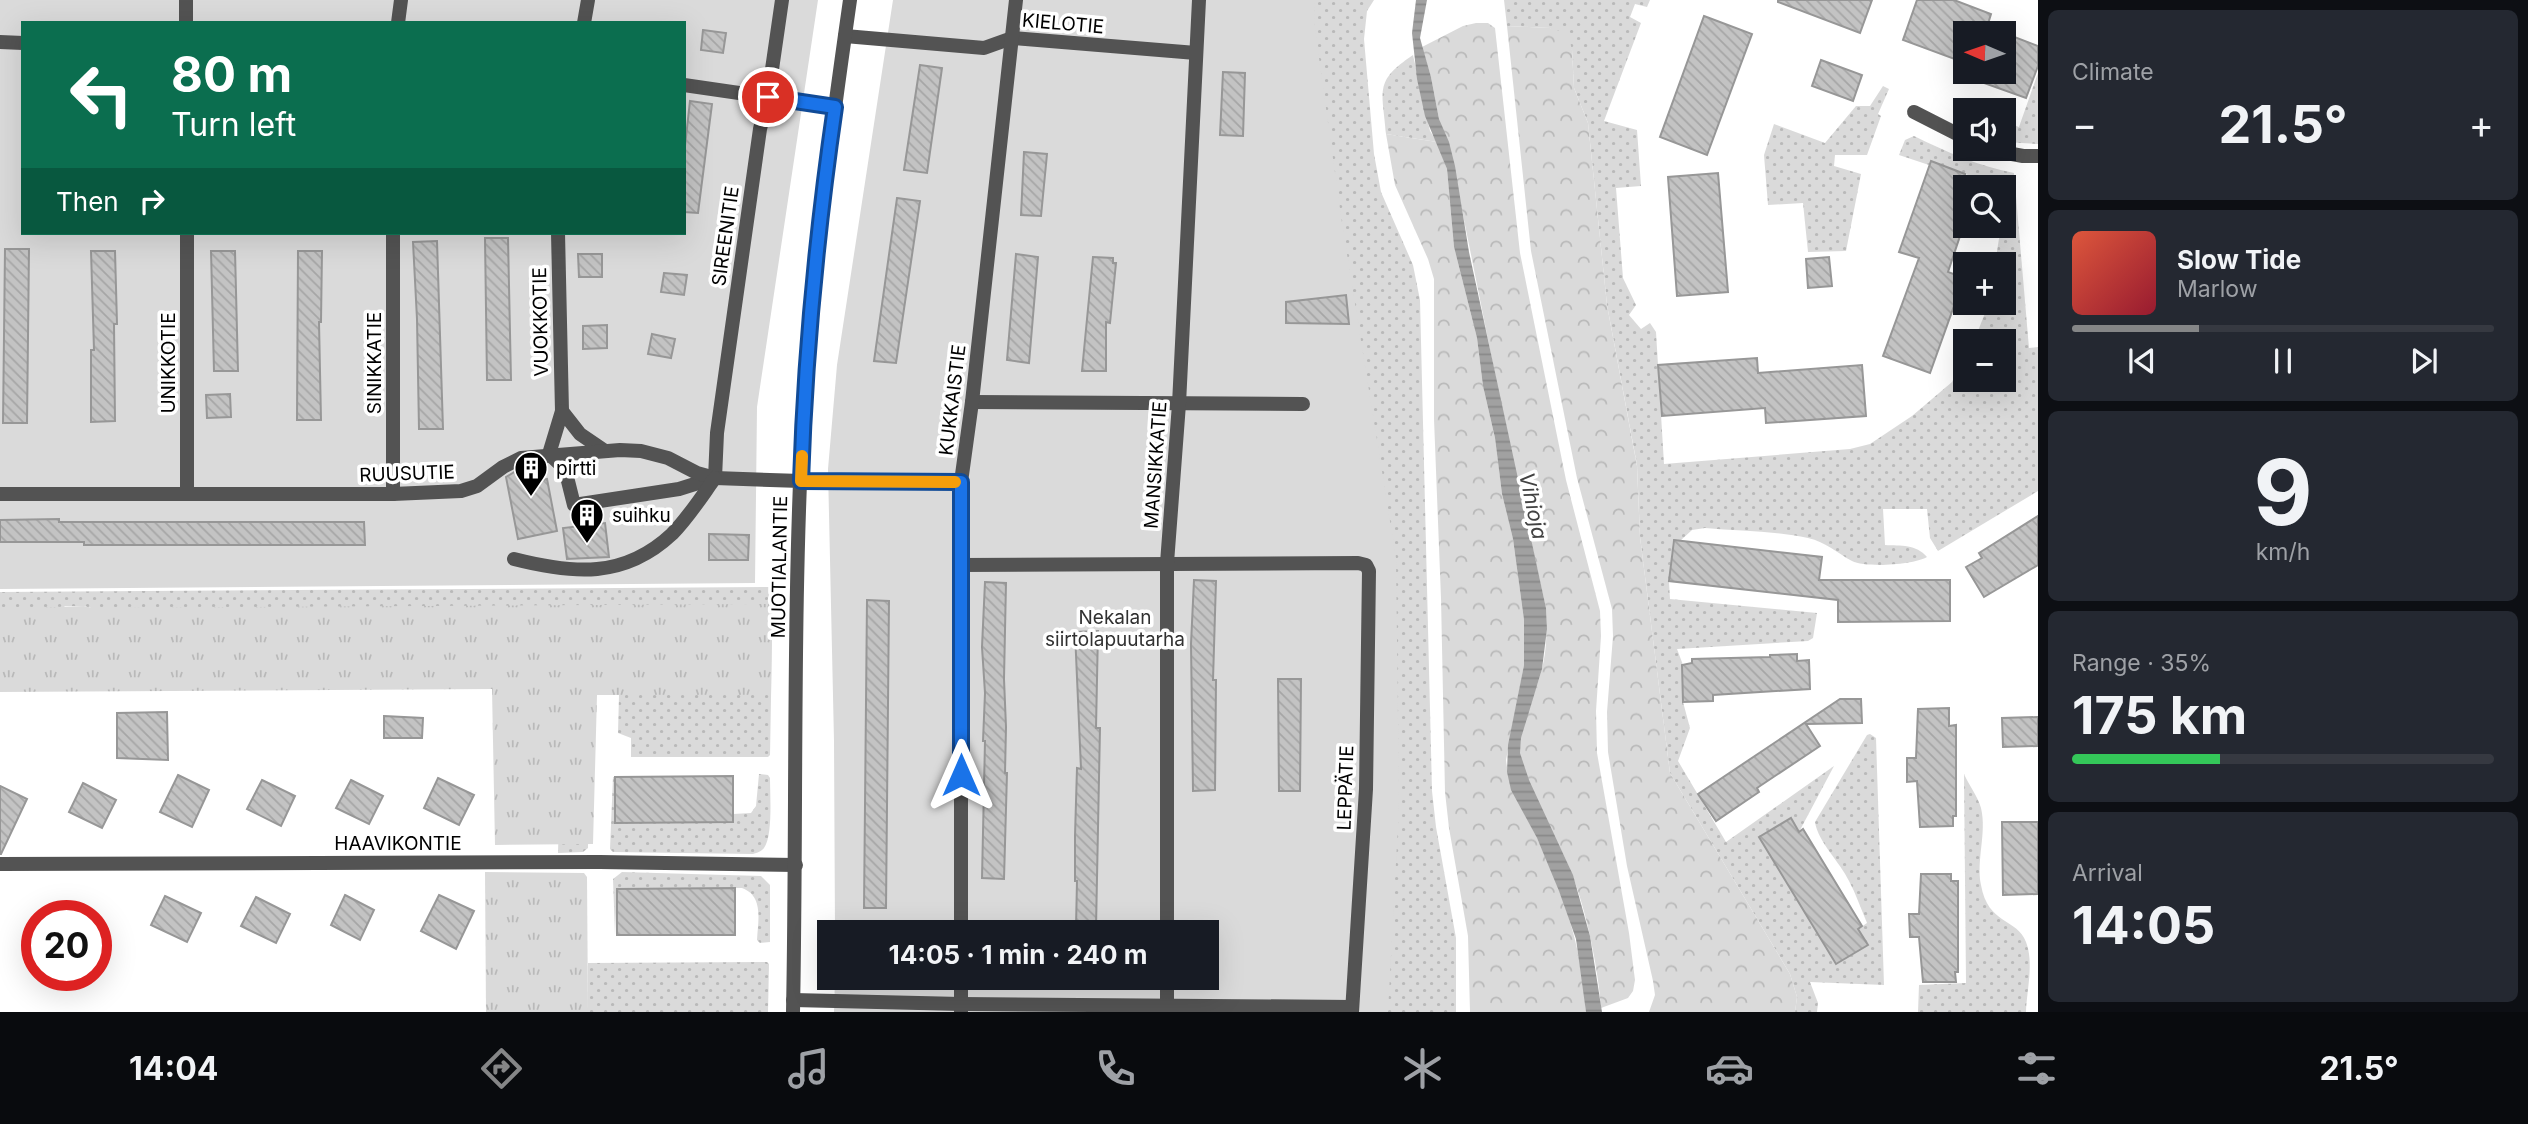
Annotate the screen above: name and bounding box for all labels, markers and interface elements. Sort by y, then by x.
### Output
street label: KIELOTIE [1021,8,1105,39]
north arrow [1953,21,2016,84]
map controls [1953,21,2016,392]
text: 80 m [171,45,292,104]
icon: left [56,49,147,140]
text: Climate [2072,58,2154,86]
pin [738,67,798,127]
icon: arrive [749,78,787,116]
text: 21.5° [2218,93,2348,156]
button: sound [1953,98,2016,161]
text: − [2072,101,2097,147]
text: + [2469,101,2494,147]
text: Turn left [171,105,296,144]
button: search [1953,175,2016,238]
icon: right [133,182,171,220]
street label: SIREENITIE [707,185,744,287]
text: Then [56,186,119,217]
text: Slow Tide [2177,244,2301,275]
button: + [1953,252,2016,315]
street label: VUOKKOTIE [528,267,553,377]
text: Marlow [2177,275,2257,303]
street label: UNIKKOTIE [157,312,180,414]
street label: SINIKKATIE [363,312,386,414]
button: − [1953,329,2016,392]
icon: previous [2123,342,2161,380]
icon: pause [2264,342,2302,380]
icon: next [2405,342,2443,380]
street label: KUKKAISTIE [934,343,971,457]
street label: MANSIKKATIE [1140,401,1171,530]
text: 9 [2253,437,2313,547]
building icon: pirtti [512,449,550,498]
place label: pirtti [556,457,596,480]
street label: RUUSUTIE [359,460,455,487]
water label: Vihioja [1514,470,1553,542]
street label: MUOTIALANTIE [767,495,792,639]
building icon: suihku [568,496,606,545]
place label: suihku [612,504,671,527]
text: km/h [2256,538,2310,566]
park label: Nekalan siirtolapuutarha [1045,606,1185,651]
text: Range · 35% [2072,649,2211,677]
text: 175 km [2072,684,2247,747]
position arrow [924,738,998,812]
street label: LEPPÄTIE [1333,745,1358,831]
street label: HAAVIKONTIE [334,832,462,855]
text: Arrival [2072,859,2143,887]
text: 14:05 [2072,894,2215,957]
speed limit sign: 20 [21,900,112,991]
text: 14:05 · 1 min · 240 m [889,939,1147,970]
icon: directions [477,1044,526,1093]
icon: music [784,1044,833,1093]
icon: phone [1091,1044,1140,1093]
icon: climate [1398,1044,1447,1093]
icon: car [1705,1044,1754,1093]
icon: filters [2012,1044,2061,1093]
text: 14:04 [129,1049,218,1088]
text: 21.5° [2319,1049,2399,1088]

